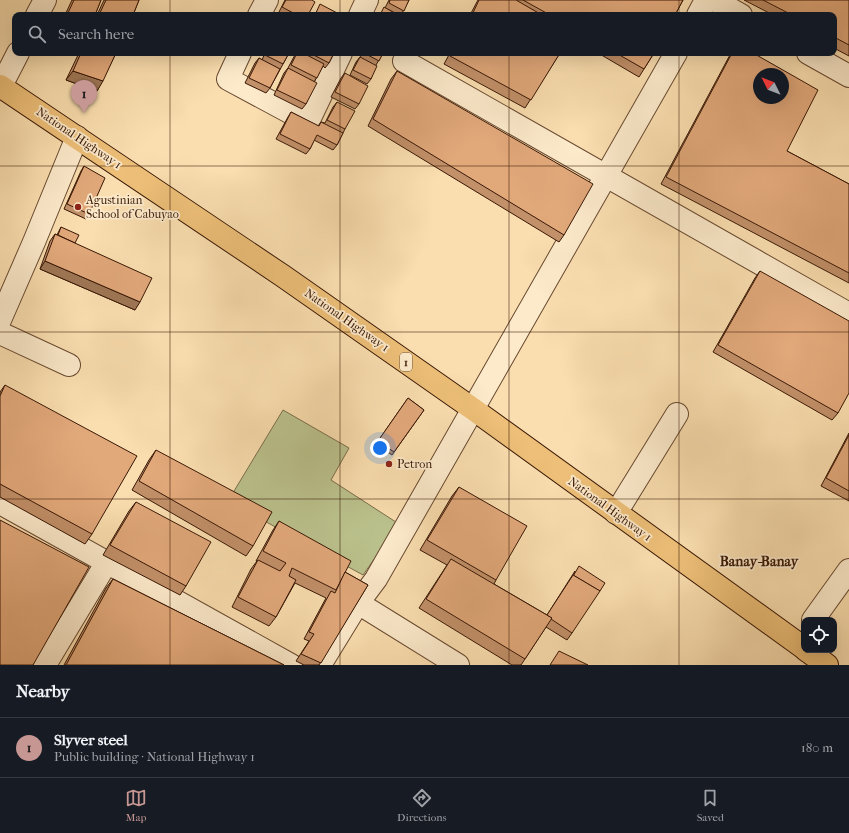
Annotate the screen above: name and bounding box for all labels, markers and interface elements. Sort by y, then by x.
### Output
search box [12,12,837,56]
icon: search [26,23,48,45]
text: Search here [58,25,134,43]
north arrow [753,68,789,104]
pin: 1 [71,80,97,113]
street label: National Highway 1 [34,104,124,172]
place label: Agustinian School of Cabuyao [85,193,179,221]
marker: Agustinian School of Cabuyao [73,202,83,212]
street label: National Highway 1 [302,286,392,354]
road number: 1 [400,353,412,371]
your location [370,438,390,458]
place label: Petron [397,457,432,471]
marker: Petron [384,459,394,469]
street label: National Highway 1 [565,474,655,544]
district label: Banay-Banay [720,553,800,570]
map controls [801,617,837,653]
button: locate [801,617,837,653]
text: Nearby [16,681,70,701]
text: Slyver steel [54,731,128,749]
text: 1 [27,740,31,755]
text: 180 m [801,740,833,755]
text: Public building · National Highway 1 [54,749,255,764]
tab: Map [125,787,147,824]
tab: Directions [397,787,447,824]
tab: Saved [697,787,724,824]

